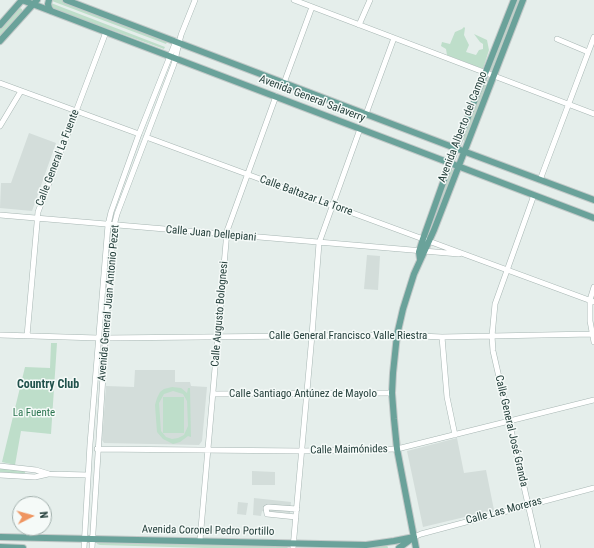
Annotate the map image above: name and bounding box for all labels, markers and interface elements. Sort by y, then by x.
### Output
street label: Avenida Alberto del Campo [436,70,490,184]
street label: Avenida General Salaverry [257,73,367,125]
street label: Calle General La Fuente [34,108,82,208]
street label: Calle Baltazar La Torre [258,173,354,219]
street label: Calle Juan Dellepiani [165,223,257,245]
street label: Avenida General Juan Antonio Pezet [96,224,122,382]
street label: Calle Augusto Bolognesi [209,261,231,367]
street label: Calle General Francisco Valle Riestra [269,329,427,343]
street label: Calle General José Granda [492,374,530,488]
district label: Country Club [17,378,79,392]
street label: Calle Santiago Antúnez de Mayolo [229,387,377,401]
park label: La Fuente [13,406,55,420]
street label: Calle Maimónides [310,443,388,457]
street label: Calle Las Moreras [465,495,543,527]
north arrow [12,496,52,536]
text: N [37,511,50,519]
street label: Avenida Coronel Pedro Portillo [142,523,274,539]

